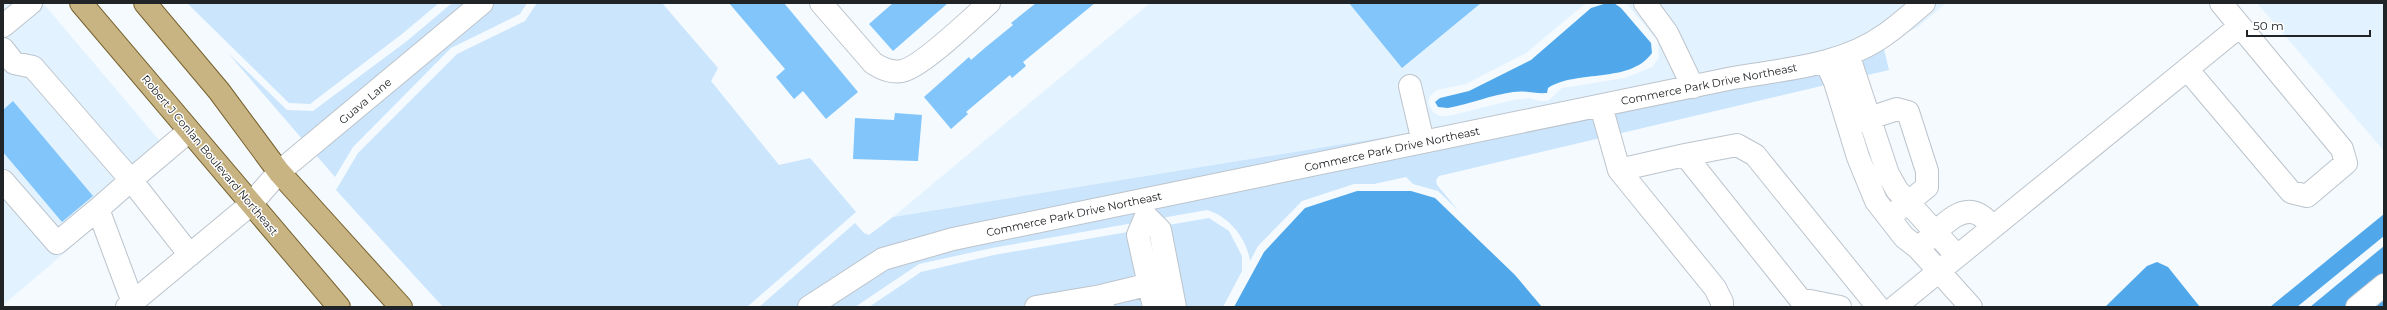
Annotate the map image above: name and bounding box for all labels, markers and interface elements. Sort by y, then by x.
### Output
scale bar [2247,12,2370,38]
text: 50 m [2253,18,2284,33]
street label: Commerce Park Drive Northeast [1620,60,1799,108]
street label: Robert J Conlan Boulevard Northeast [139,72,282,238]
street label: Guava Lane [336,75,394,127]
street label: Commerce Park Drive Northeast [1303,123,1482,174]
street label: Commerce Park Drive Northeast [985,188,1164,239]

